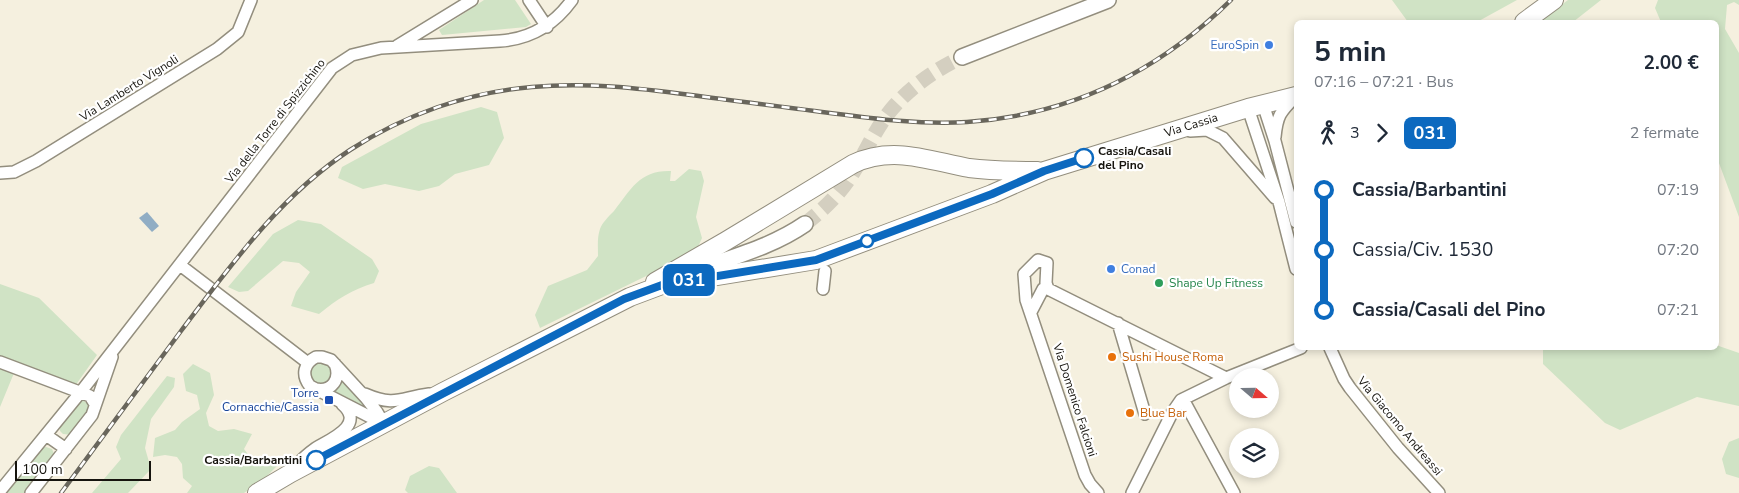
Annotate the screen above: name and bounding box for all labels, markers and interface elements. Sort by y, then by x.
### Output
text: 5 min [1314,33,1386,71]
place label: EuroSpin [1210,37,1259,53]
marker: EuroSpin [1263,39,1275,51]
text: 2.00 € [1644,50,1699,76]
street label: Via Lamberto Vignoli [76,51,181,125]
street label: Via della Torre di Spizzichino [221,55,329,187]
text: 07:16 – 07:21 · Bus [1314,71,1454,93]
street label: Via Cassia [1161,109,1220,141]
icon: walk [1314,119,1342,147]
icon: forward [1368,119,1396,147]
text: 031 [1414,121,1446,145]
text: 3 [1350,122,1360,144]
text: 2 fermate [1630,122,1699,144]
place label: Cassia/Casali del Pino [1098,143,1171,173]
marker: Cassia/Casali del Pino [1074,148,1094,168]
text: Cassia/Barbantini [1352,177,1507,203]
text: 07:19 [1657,179,1699,201]
unlabelled marker [860,234,874,248]
text: Cassia/Civ. 1530 [1352,237,1493,263]
text: 07:20 [1657,239,1699,261]
place label: Conad [1121,261,1156,277]
marker: Conad [1105,263,1117,275]
line badge: 031 [660,264,718,296]
text: 031 [673,268,705,292]
place label: Shape Up Fitness [1169,275,1263,291]
marker: Shape Up Fitness [1153,277,1165,289]
text: Cassia/Casali del Pino [1352,297,1545,323]
text: 07:21 [1657,299,1699,321]
street label: Via Domenico Falcioni [1049,340,1101,459]
place label: Sushi House Roma [1122,349,1224,365]
marker: Sushi House Roma [1106,351,1118,363]
north arrow [1229,368,1279,418]
map controls [1229,368,1279,478]
street label: Via Giacomo Andreassi [1353,372,1446,479]
place label: Torre Cornacchie/Cassia [222,385,319,415]
marker: Torre Cornacchie/Cassia [323,394,335,406]
place label: Blue Bar [1140,405,1187,421]
marker: Blue Bar [1124,407,1136,419]
button: layers [1229,428,1279,478]
marker: Cassia/Barbantini [306,450,326,470]
place label: Cassia/Barbantini [204,452,302,468]
scale bar [15,458,151,481]
text: 100 m [22,460,63,479]

